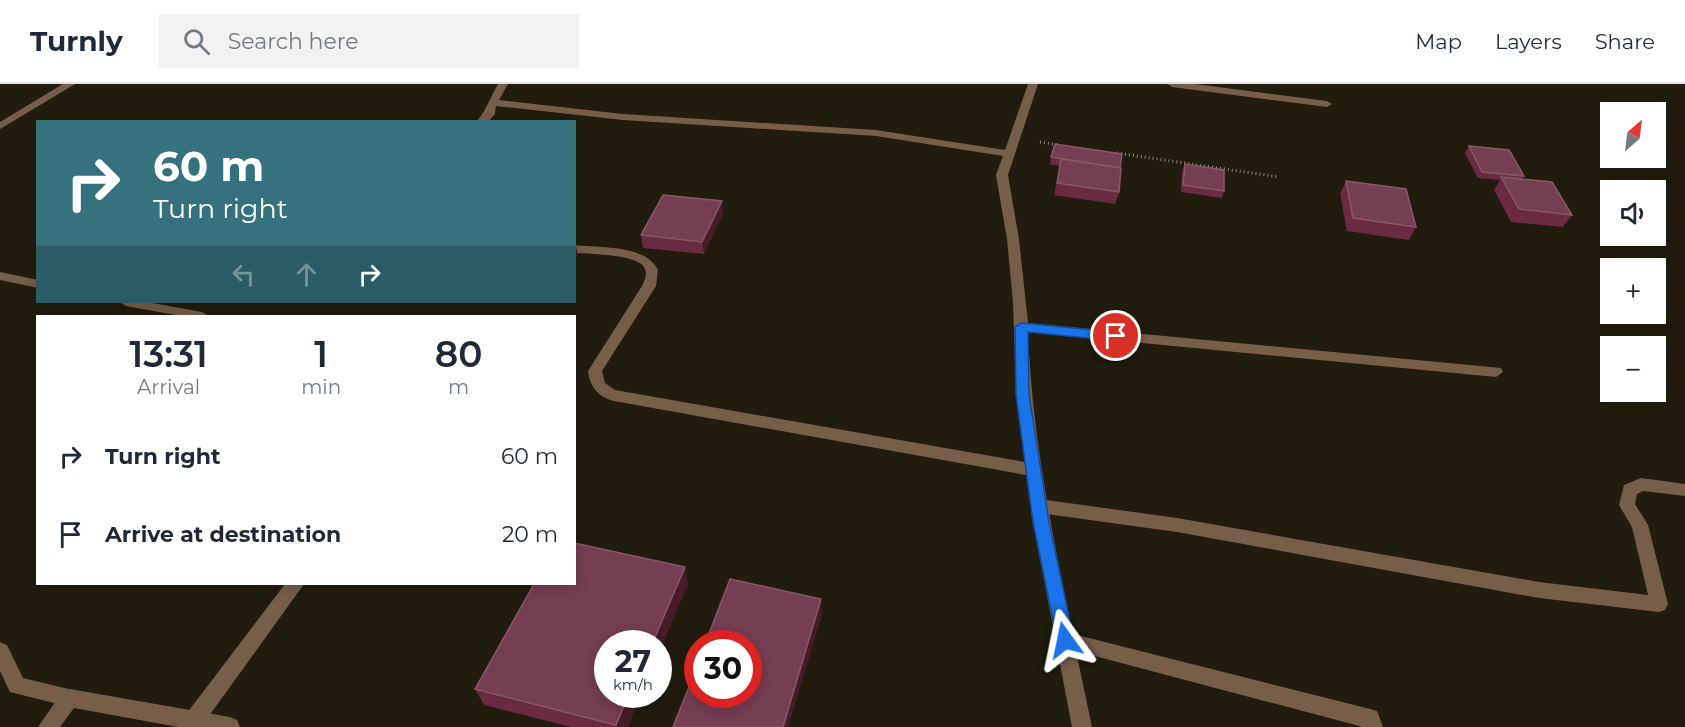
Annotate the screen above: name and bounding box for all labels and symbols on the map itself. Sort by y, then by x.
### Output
north arrow [1600,102,1666,168]
pin [1090,310,1141,361]
position arrow [1033,608,1097,672]
speed limit sign: 30 [684,630,762,708]

